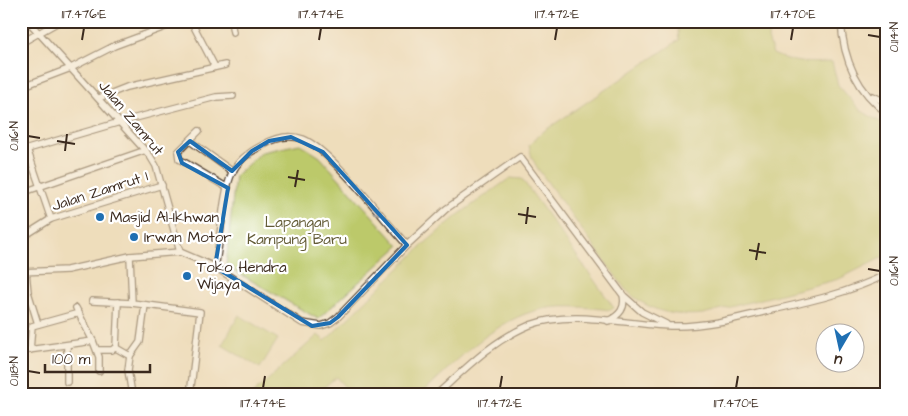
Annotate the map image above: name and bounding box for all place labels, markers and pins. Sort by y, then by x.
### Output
place label: Masjid Al-Ikhwan [110,207,219,228]
marker: Masjid Al-Ikhwan [94,211,106,223]
place label: Irwan Motor [144,227,231,248]
marker: Irwan Motor [128,231,140,243]
place label: Toko Hendra Wijaya [197,257,287,296]
marker: Toko Hendra Wijaya [181,270,193,282]

